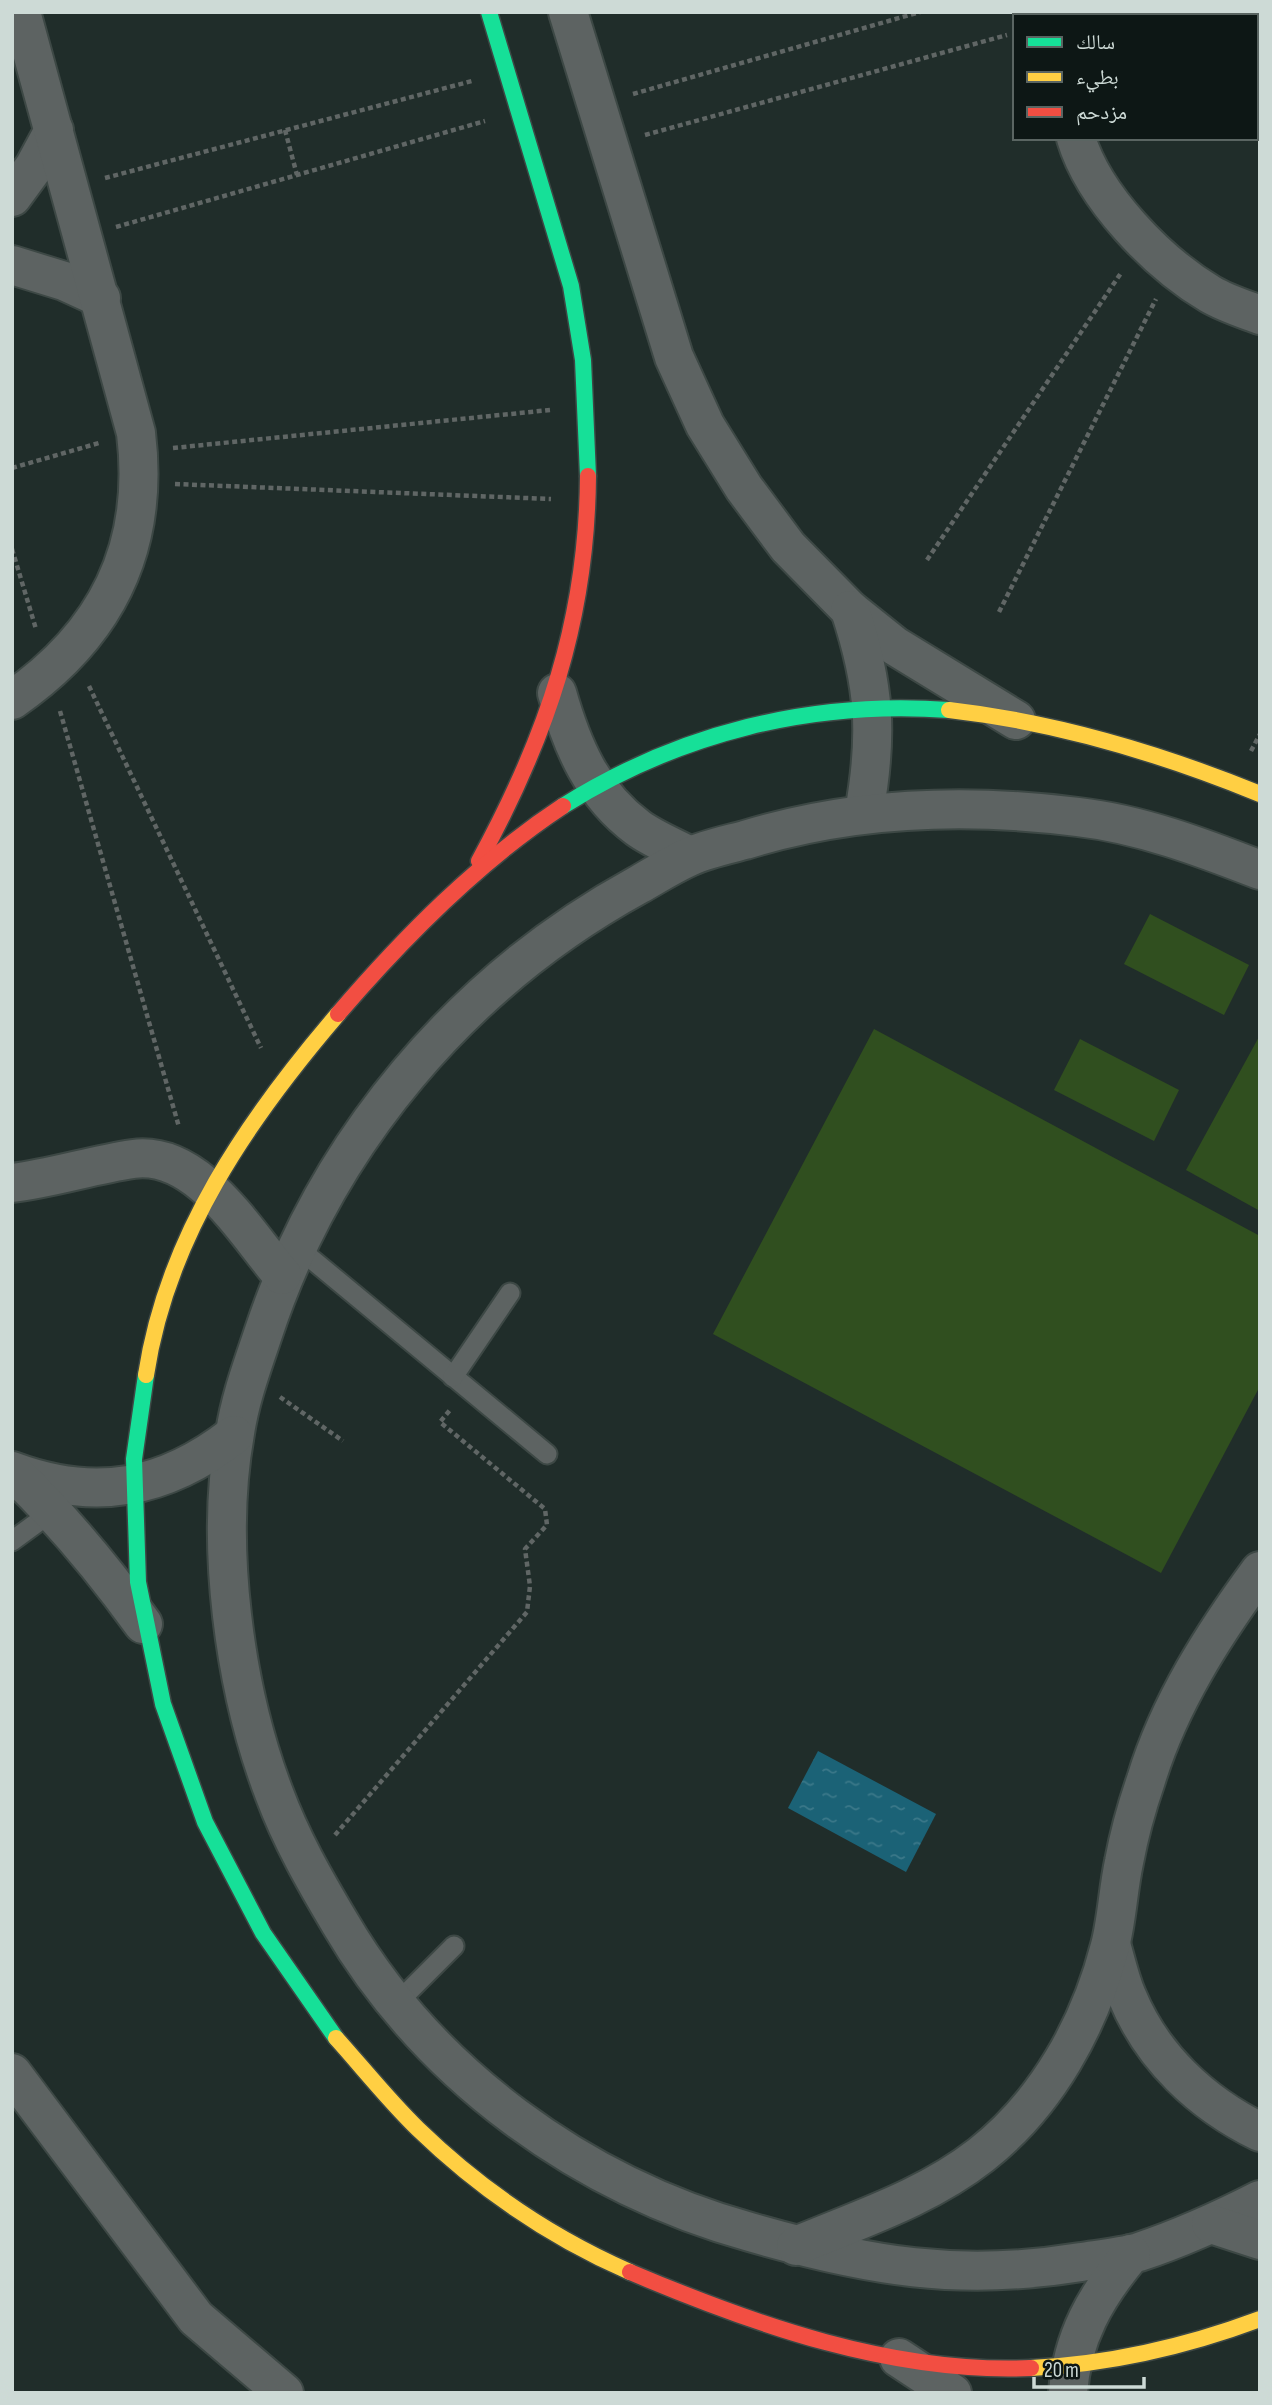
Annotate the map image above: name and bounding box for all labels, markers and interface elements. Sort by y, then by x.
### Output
legend [1013,14,1258,140]
text: سالك [1076,30,1115,55]
text: بطيء [1076,65,1119,93]
text: مزدحم [1076,100,1127,126]
scale bar [1034,2346,1144,2390]
text: 20 m [1044,2358,1079,2383]

